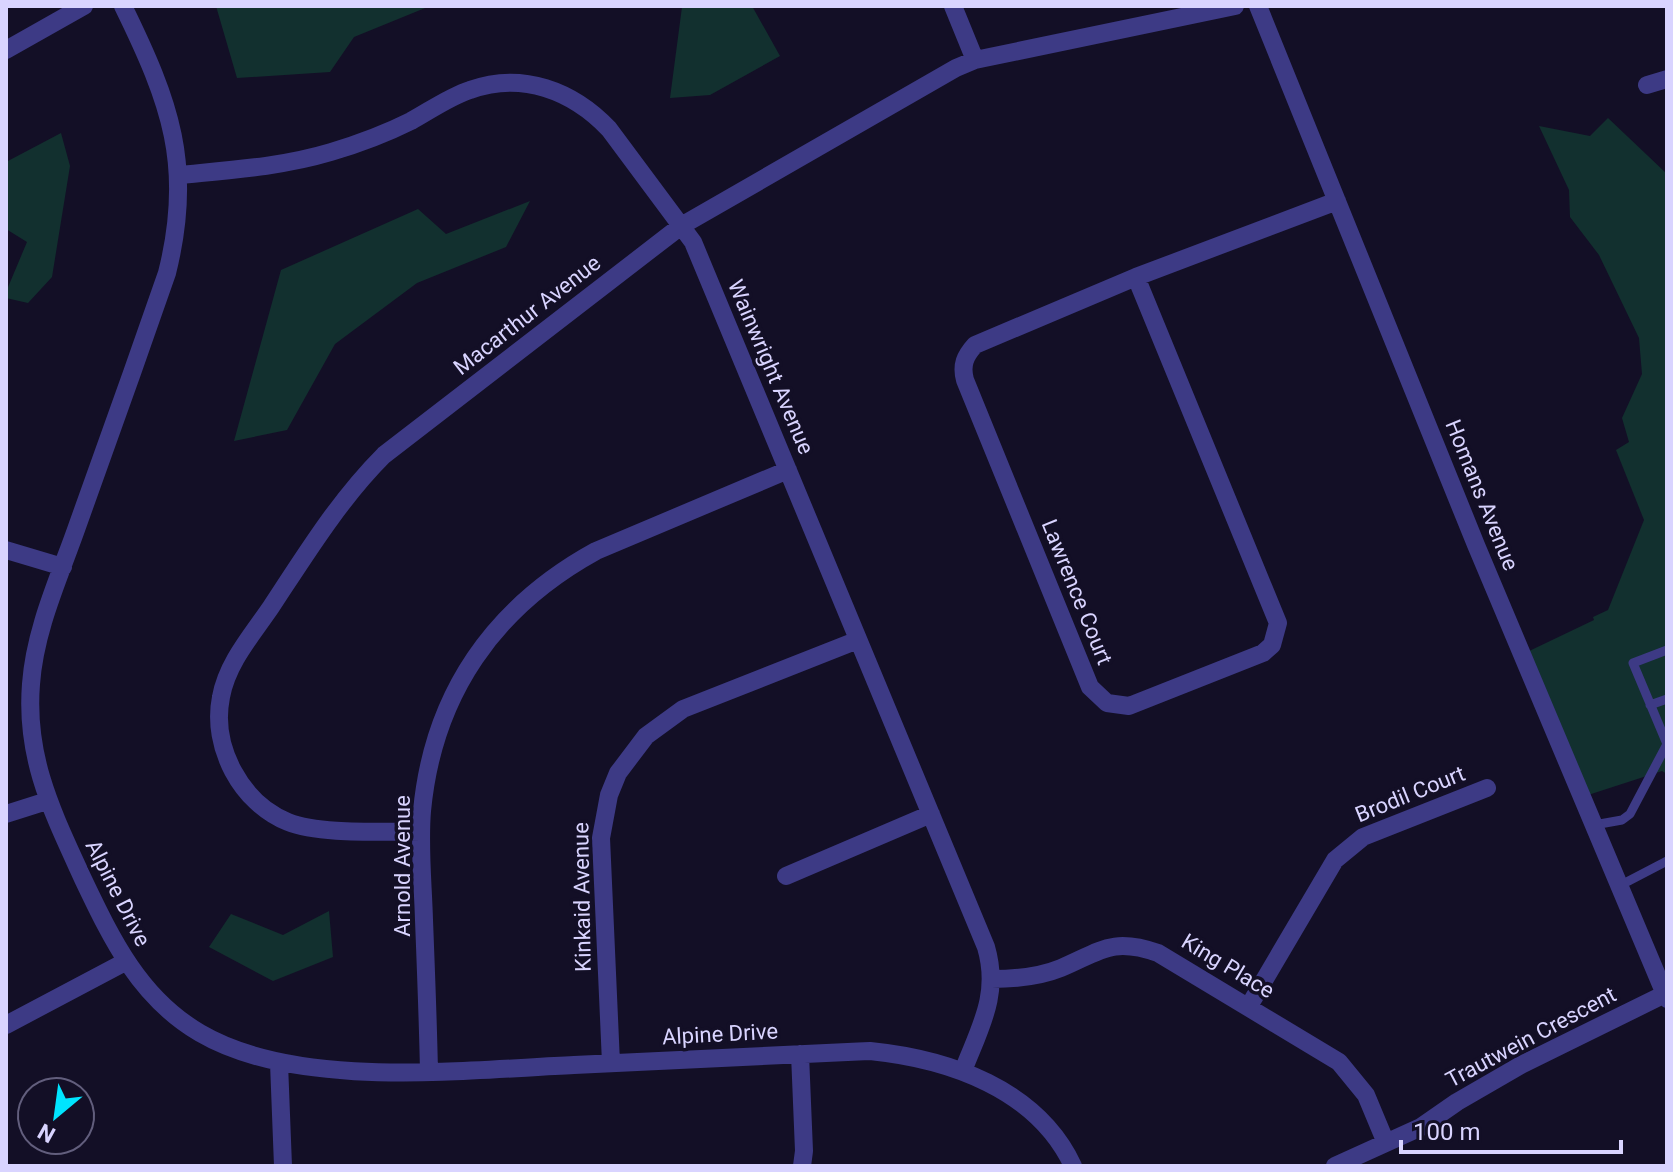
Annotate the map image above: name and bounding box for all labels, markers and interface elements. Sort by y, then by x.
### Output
street label: Macarthur Avenue [449,250,605,380]
street label: Wainwright Avenue [723,276,819,458]
street label: Homans Avenue [1440,416,1524,574]
street label: Lawrence Court [1037,516,1117,668]
street label: Brodil Court [1351,761,1469,827]
street label: Arnold Avenue [390,795,415,937]
street label: Kinkaid Avenue [568,822,596,972]
street label: Alpine Drive [81,836,155,950]
street label: King Place [1177,929,1279,1003]
street label: Trautwein Crescent [1442,982,1620,1092]
street label: Alpine Drive [661,1018,779,1050]
north arrow [16,1076,96,1156]
scale bar [1401,1104,1621,1154]
text: N [34,1118,59,1148]
text: 100 m [1413,1118,1480,1146]

